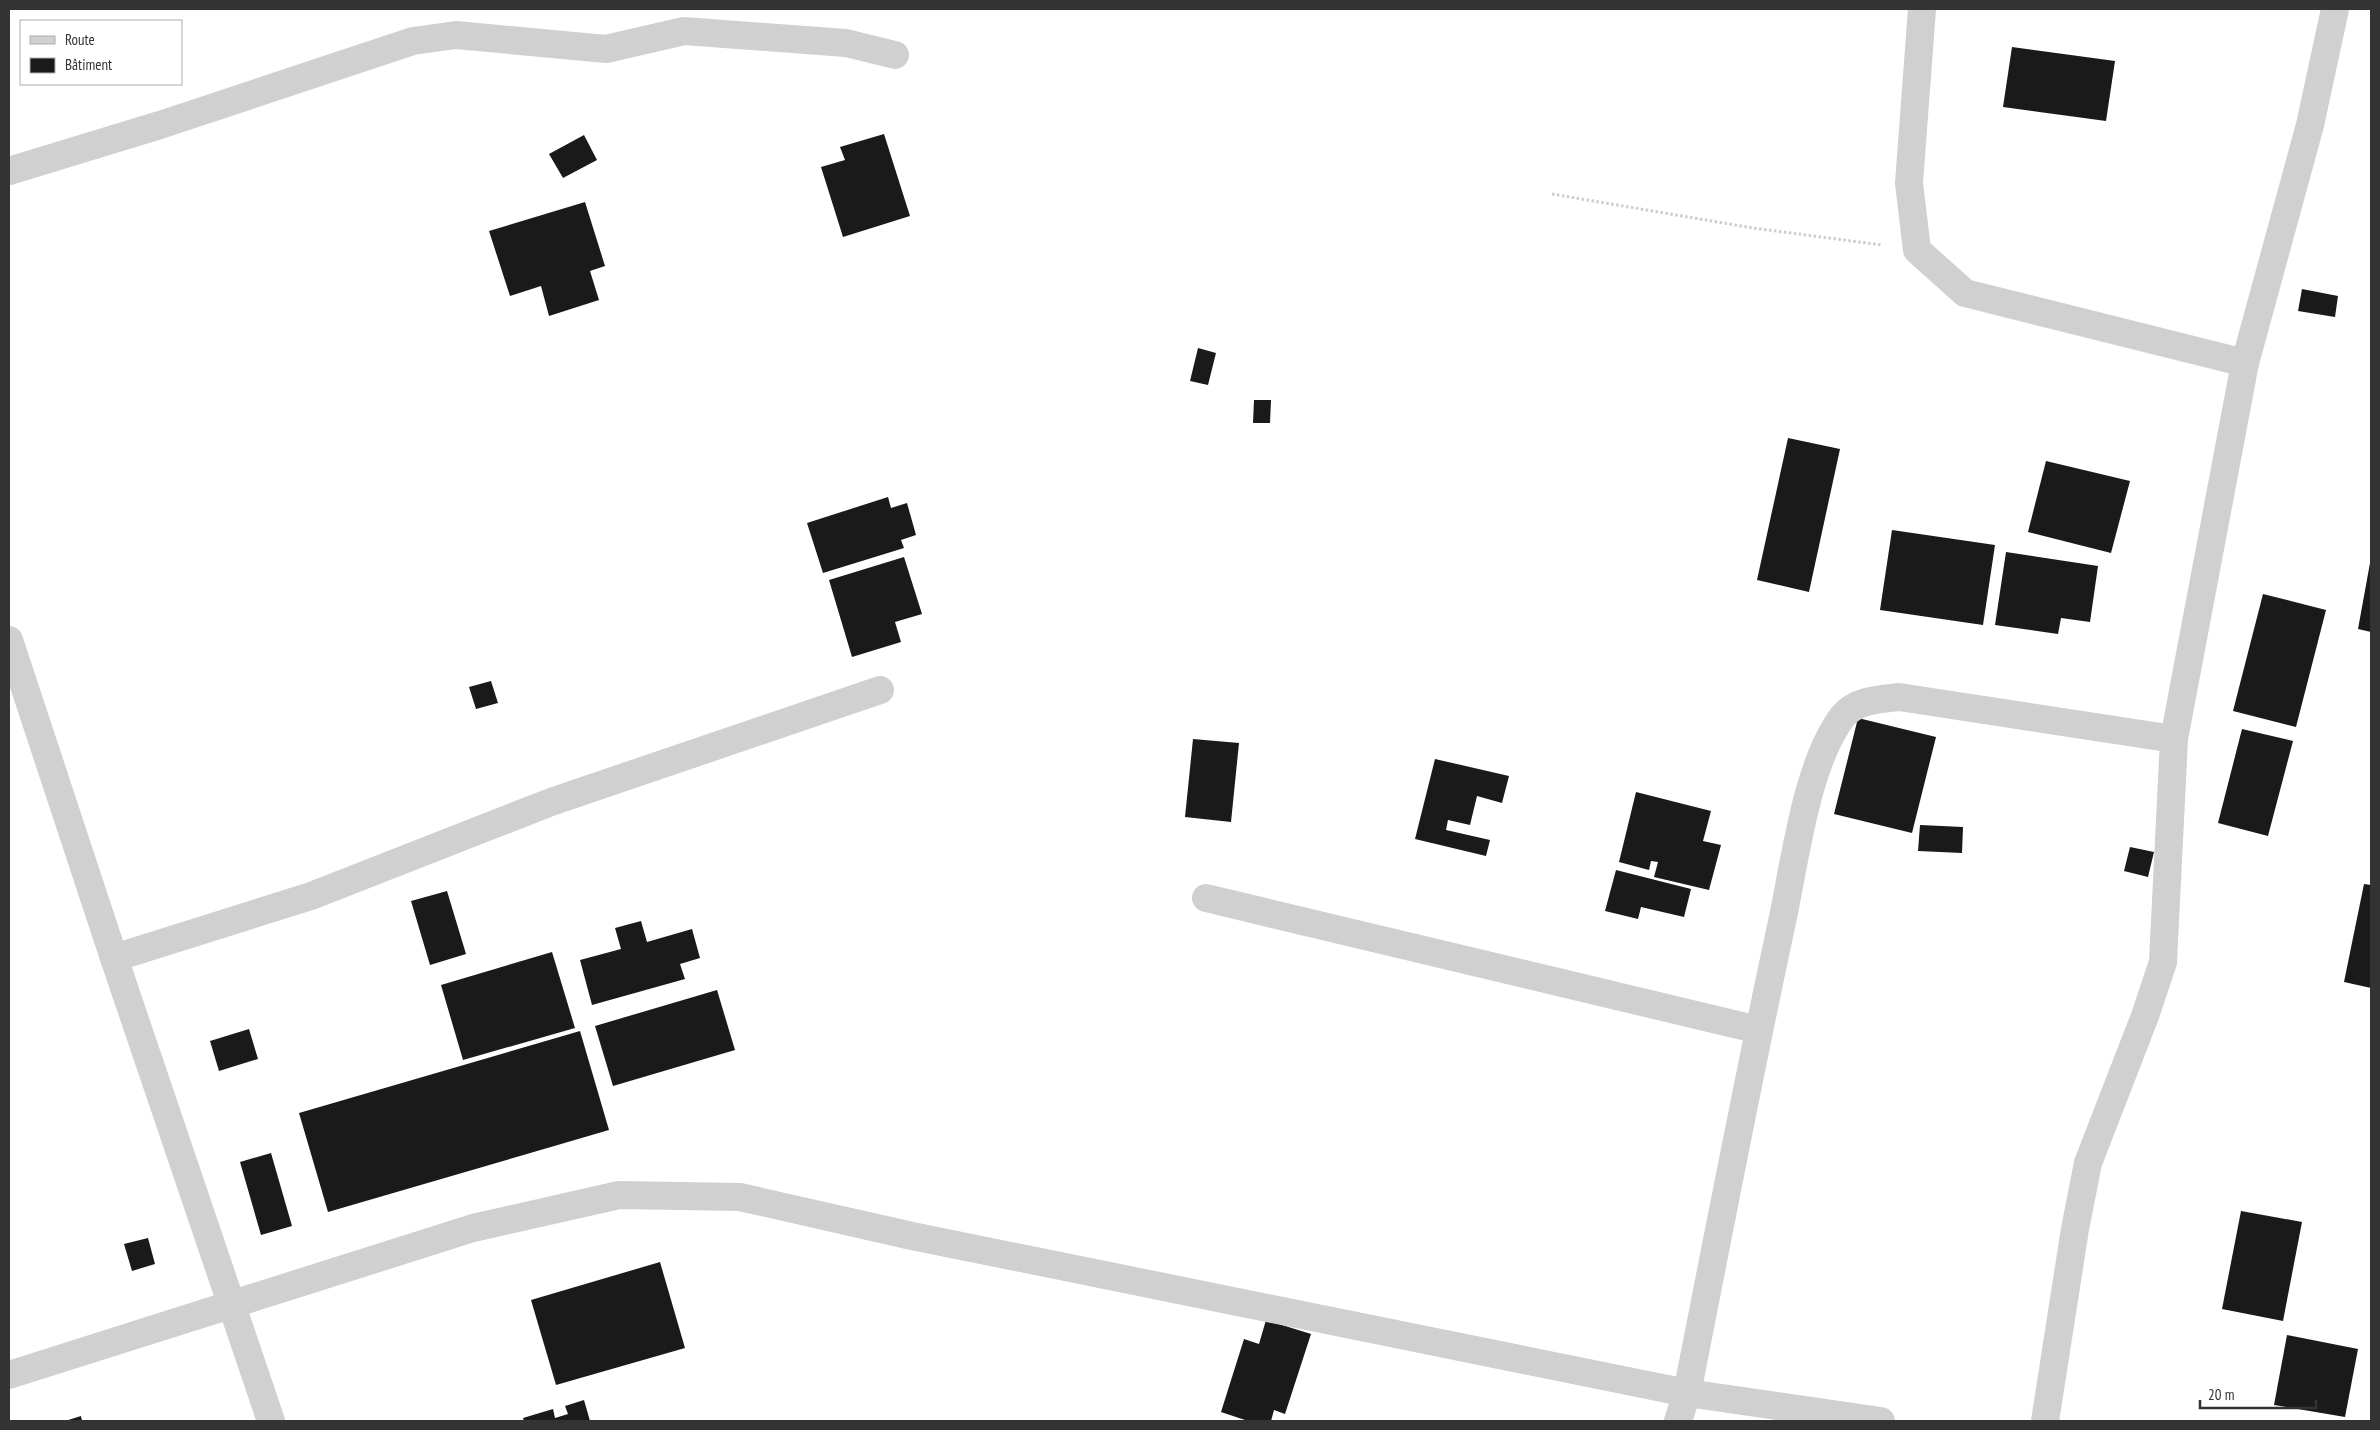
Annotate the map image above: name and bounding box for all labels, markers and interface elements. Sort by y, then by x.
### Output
legend [20,20,182,85]
text: Route [65,30,95,49]
text: Bâtiment [65,55,112,74]
scale bar [2200,1378,2316,1410]
text: 20 m [2208,1385,2234,1404]

